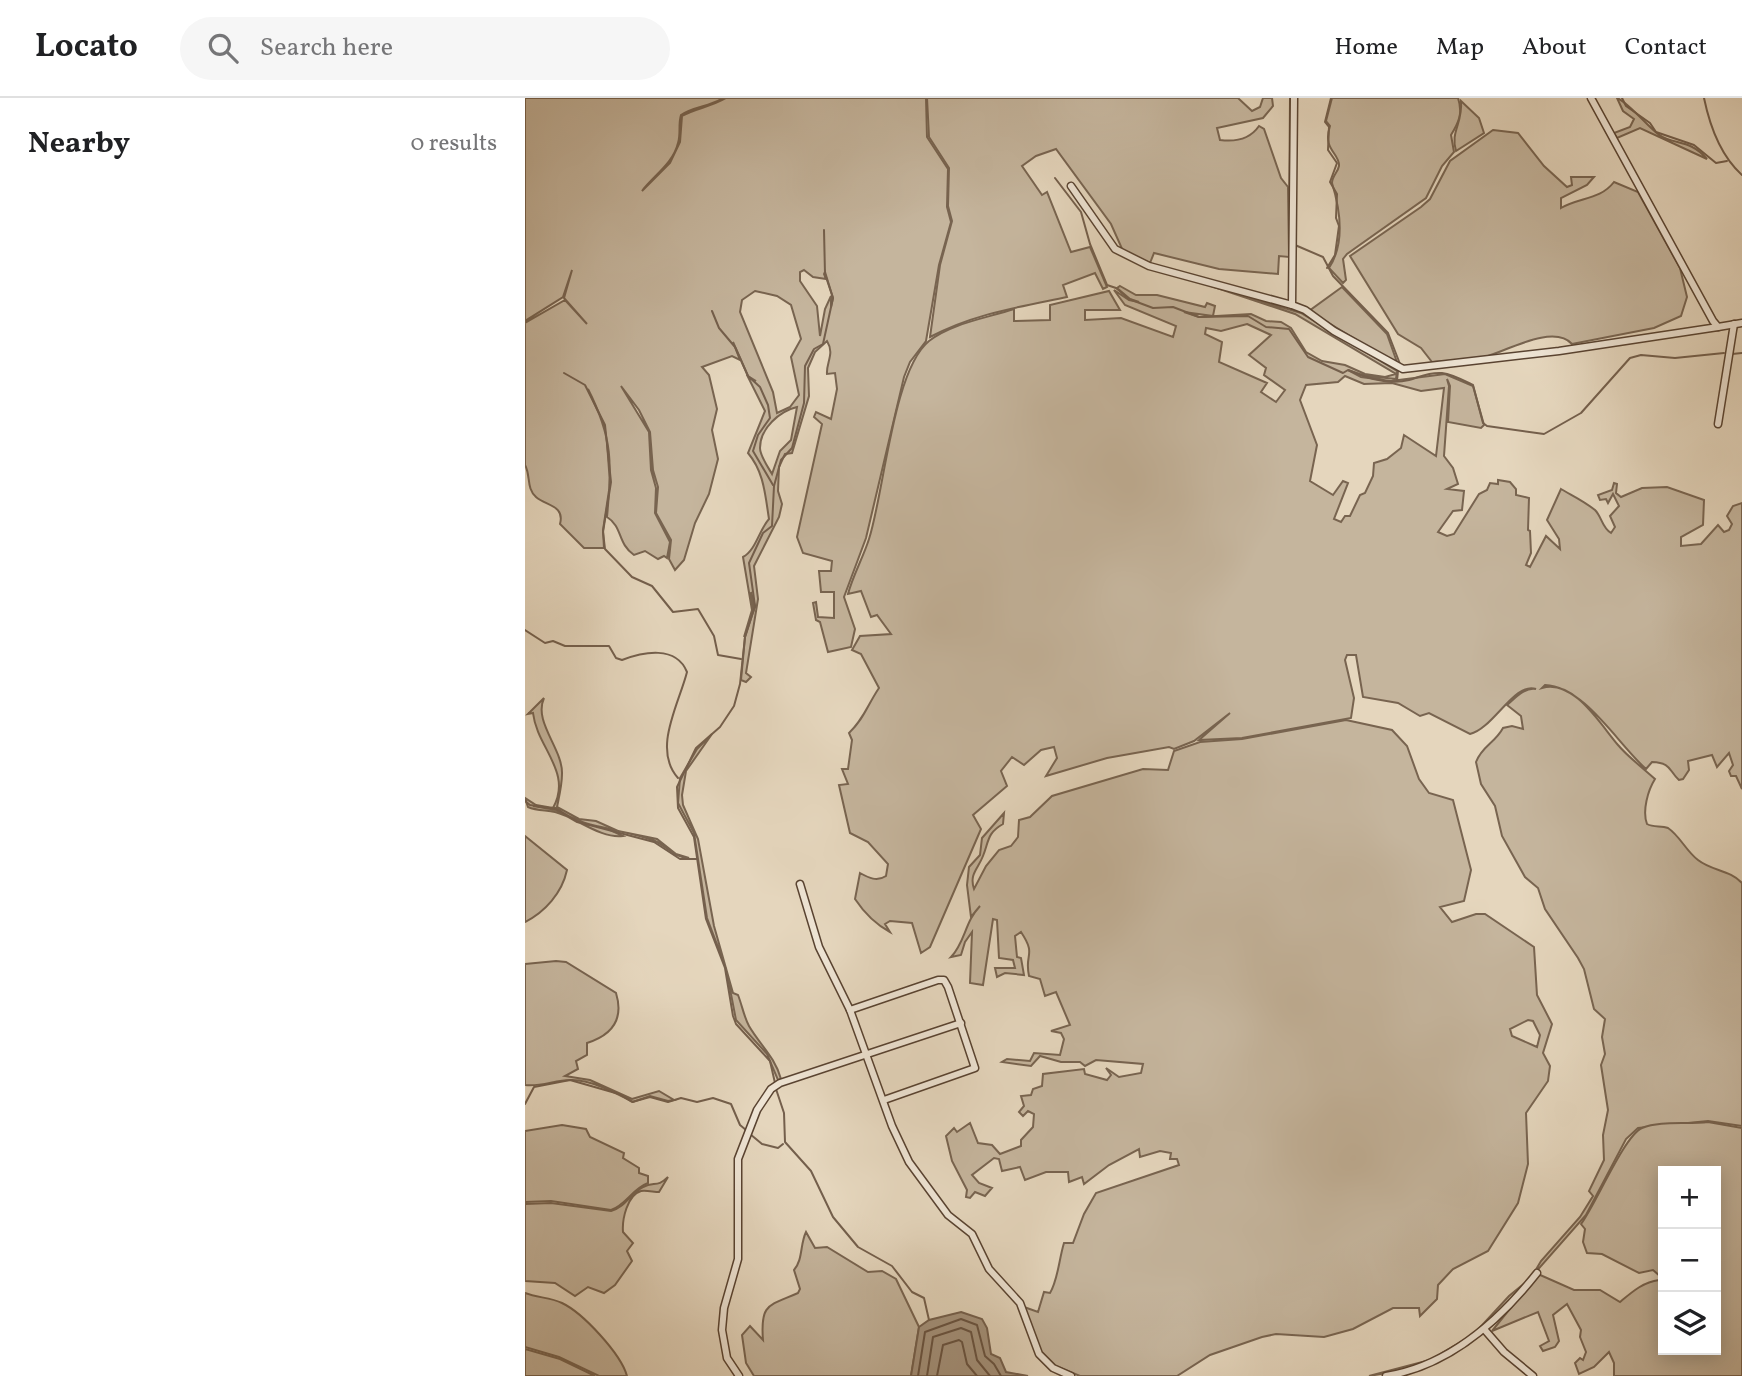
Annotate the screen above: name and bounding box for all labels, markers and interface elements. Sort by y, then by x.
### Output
search box [180,17,670,80]
text: Locato [35,25,138,71]
icon: search [204,29,242,67]
text: Search here [260,30,393,66]
text: Home [1334,31,1398,65]
text: Map [1436,31,1484,65]
text: About [1522,31,1587,65]
text: Contact [1625,31,1707,65]
text: Nearby [28,123,130,165]
text: 0 results [410,128,497,160]
map controls [1658,1166,1721,1355]
button: + [1658,1166,1721,1229]
button: − [1658,1229,1721,1292]
button: layers [1658,1292,1721,1355]

